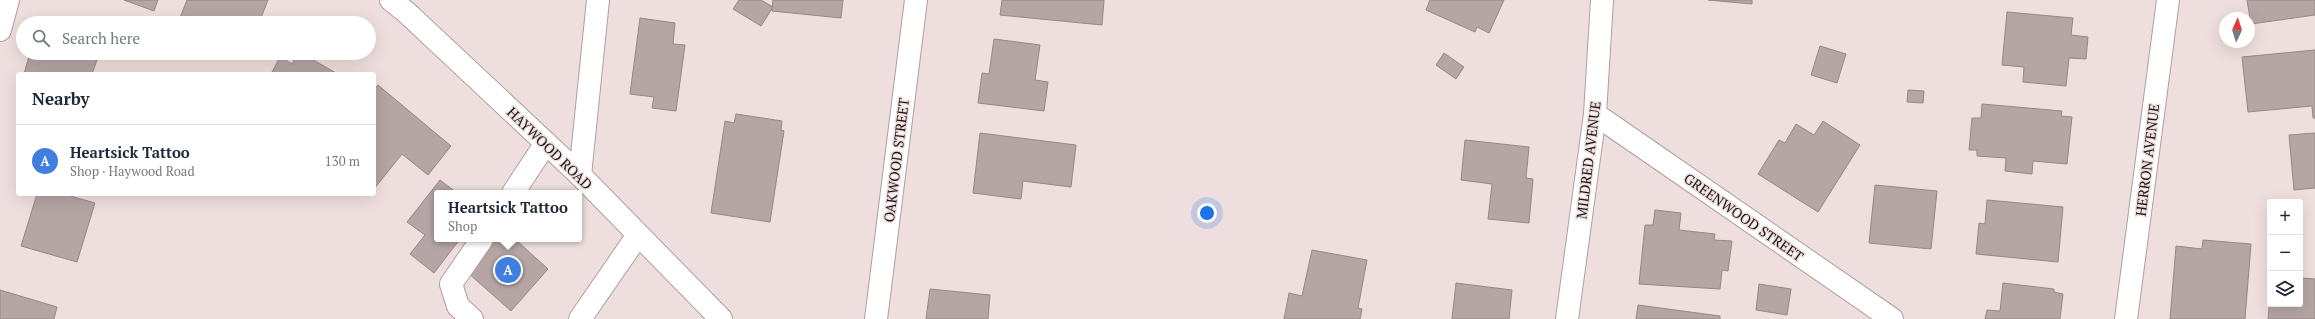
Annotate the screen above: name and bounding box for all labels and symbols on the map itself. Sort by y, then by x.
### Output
north arrow [2219,12,2255,48]
street label: OAKWOOD STREET [879,97,913,223]
street label: MILDRED AVENUE [1571,100,1605,220]
street label: HAYWOOD ROAD [503,102,597,194]
street label: HERRON AVENUE [2131,103,2163,217]
street label: GREENWOOD STREET [1680,169,1808,266]
your location [1197,203,1217,223]
pin: A [495,255,521,285]

